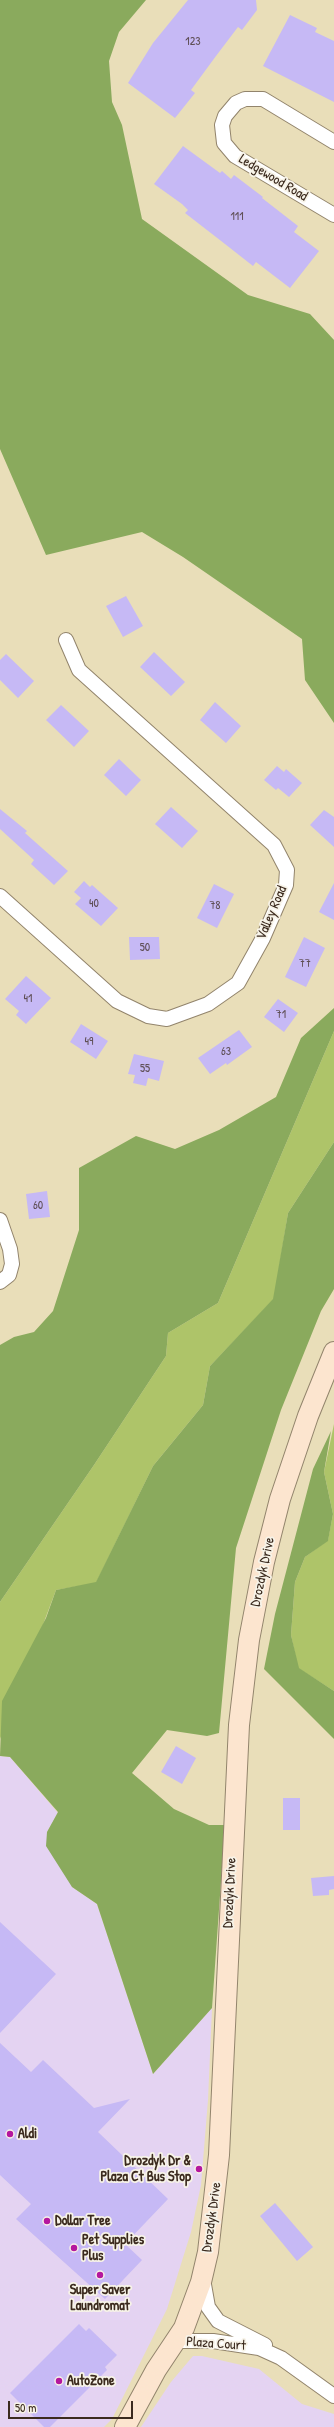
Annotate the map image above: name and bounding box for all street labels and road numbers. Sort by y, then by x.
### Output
street label: Ledgewood Road [235,151,311,205]
street label: Valley Road [253,883,291,943]
street label: Drozdyk Drive [247,1536,279,1608]
street label: Drozdyk Drive [220,1857,240,1929]
street label: Drozdyk Drive [199,2181,225,2253]
street label: Plaza Court [186,2334,246,2354]

